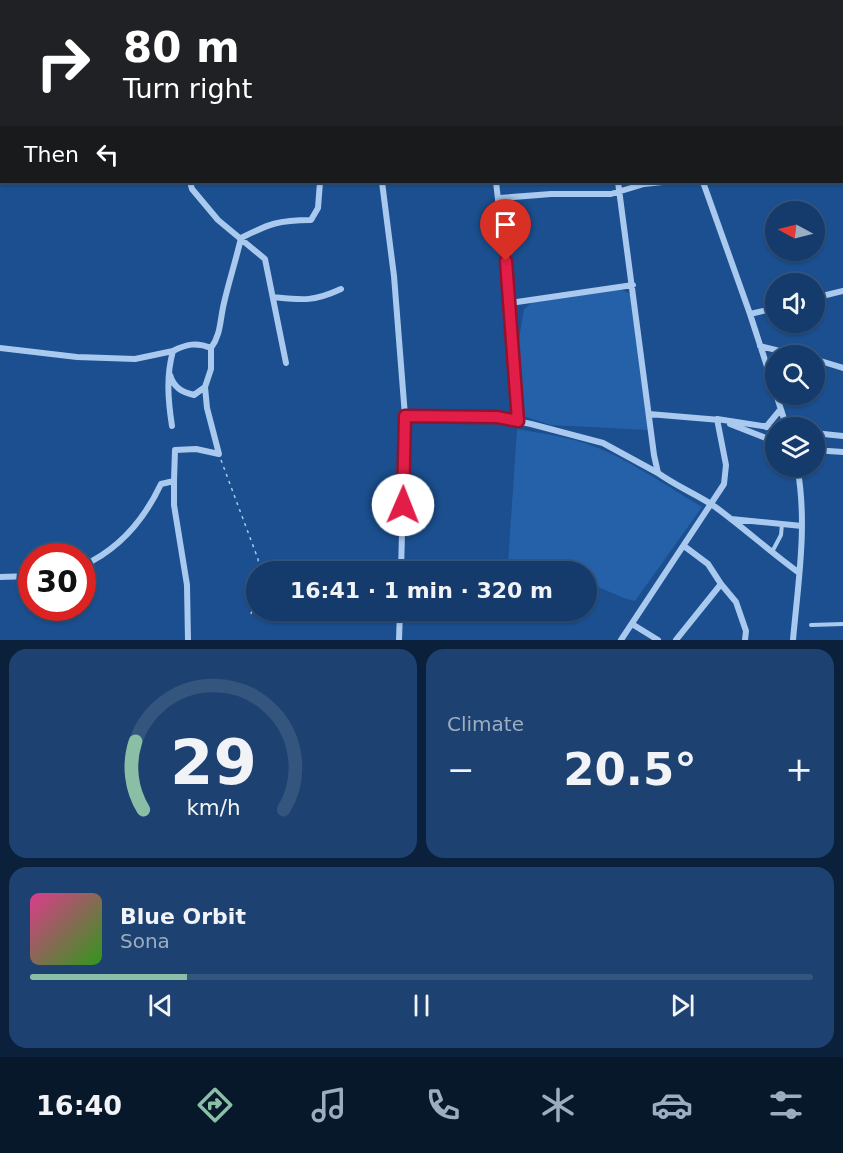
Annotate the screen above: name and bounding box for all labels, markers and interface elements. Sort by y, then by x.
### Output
text: 80 m [123,23,240,72]
icon: right [24,24,102,102]
text: Turn right [123,73,252,104]
icon: left [91,138,124,171]
text: Then [24,142,79,167]
pin [480,199,531,261]
north arrow [765,201,825,261]
map controls [765,201,825,477]
icon: arrive [489,208,522,241]
button: sound [765,273,825,333]
button: search [765,345,825,405]
button: layers [765,417,825,477]
position arrow [371,473,435,537]
speed limit sign: 30 [18,543,96,621]
text: 16:41 · 1 min · 320 m [290,578,553,603]
text: Climate [447,712,524,736]
text: 29 [170,726,256,799]
text: 20.5° [563,743,697,796]
text: − [447,750,475,789]
text: + [785,750,813,789]
text: km/h [186,796,240,821]
text: Blue Orbit [120,904,246,929]
text: Sona [120,929,170,953]
icon: previous [144,989,177,1022]
icon: pause [405,989,438,1022]
icon: next [666,989,699,1022]
icon: directions [194,1084,236,1126]
icon: music [308,1084,350,1126]
icon: phone [422,1084,464,1126]
icon: climate [537,1084,579,1126]
icon: car [651,1084,693,1126]
icon: filters [765,1084,807,1126]
text: 16:40 [36,1090,122,1121]

